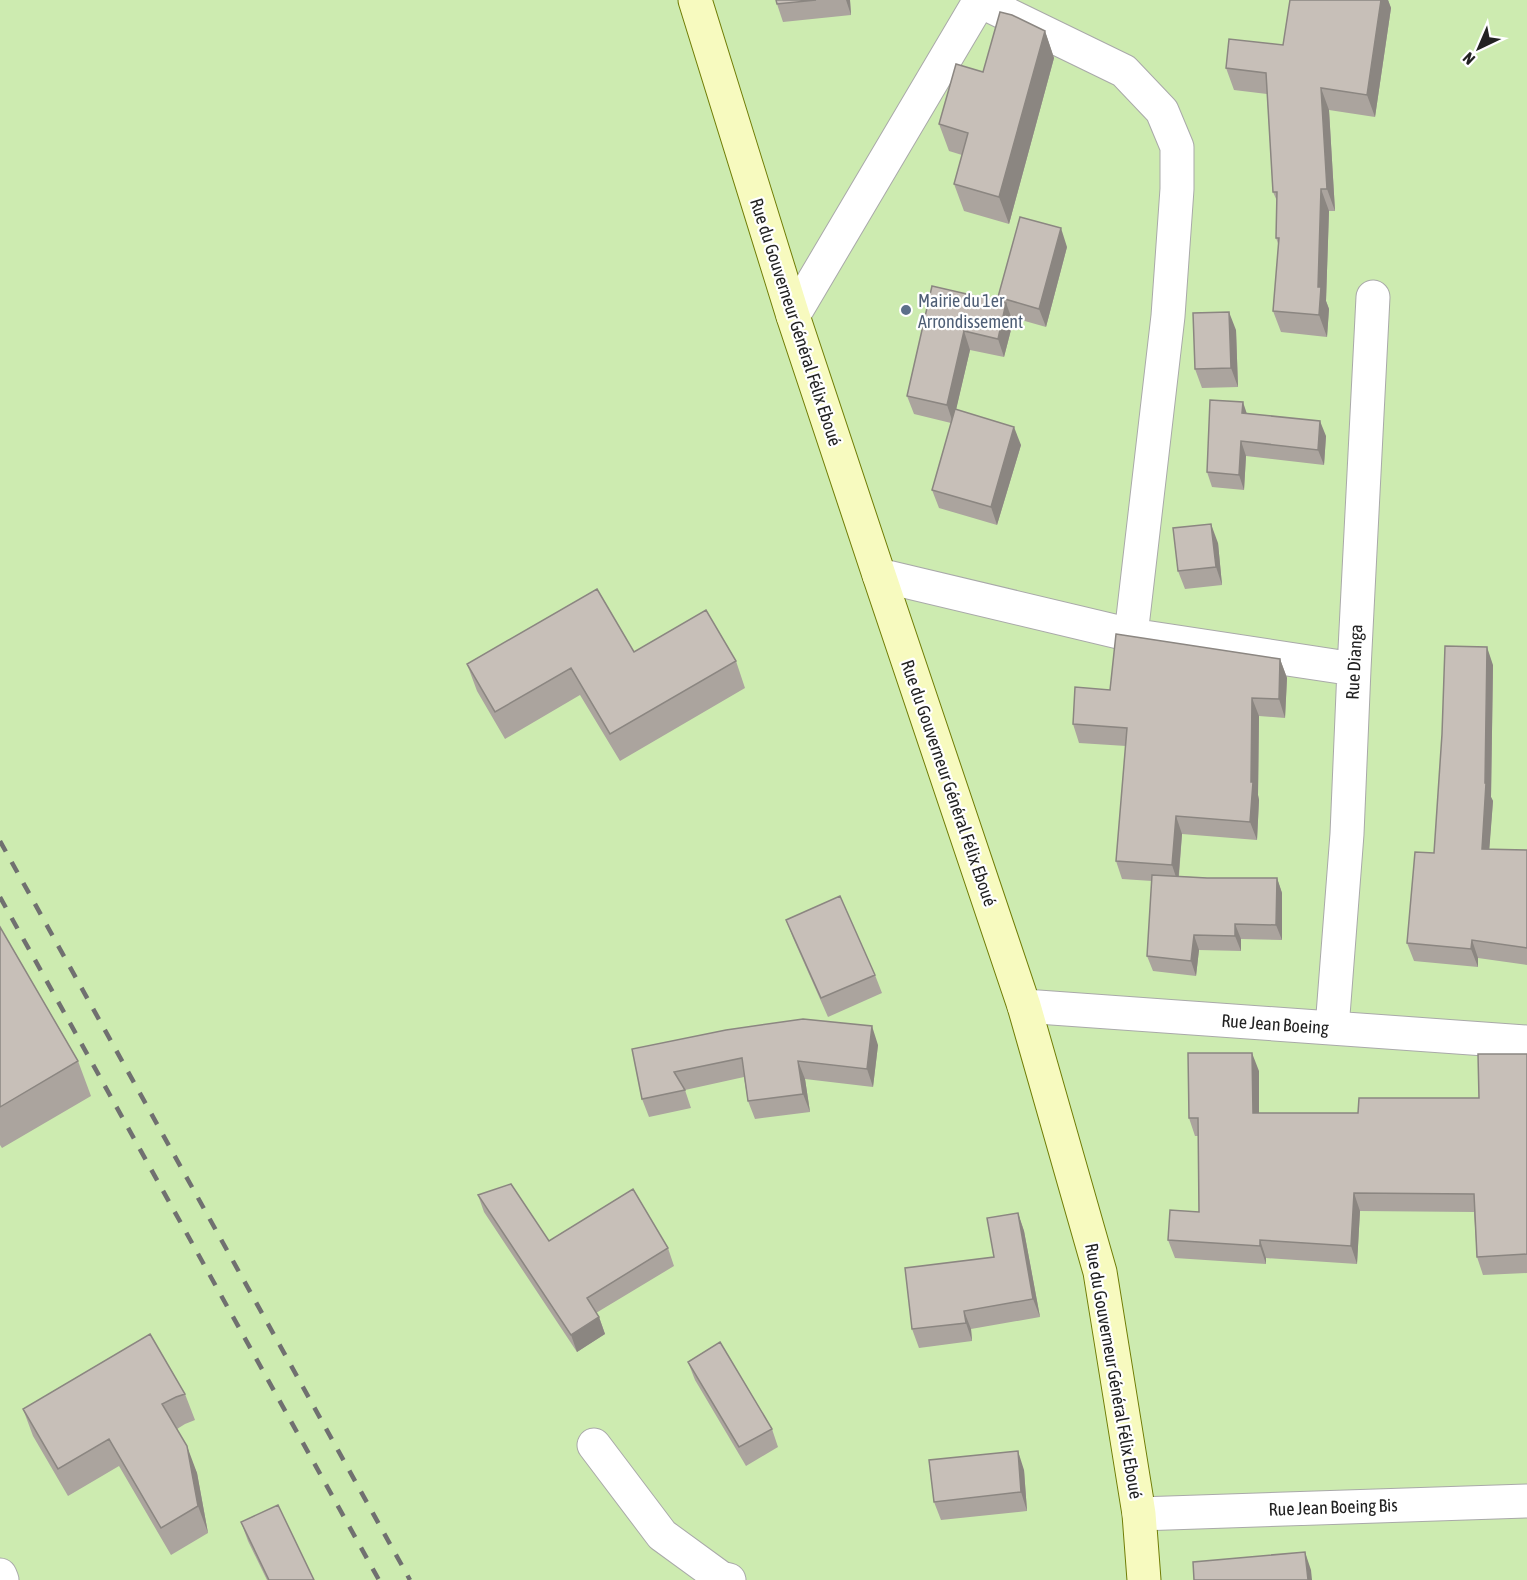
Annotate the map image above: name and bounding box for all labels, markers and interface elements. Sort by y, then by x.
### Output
north arrow [1449,18,1509,78]
text: N [1459,49,1478,69]
street label: Rue du Gouverneur Général Félix Eboué [746,195,846,449]
place label: Mairie du 1er Arrondissement [918,290,1023,332]
marker: Mairie du 1er Arrondissement [899,303,913,317]
street label: Rue Dianga [1342,624,1366,700]
street label: Rue du Gouverneur Général Félix Eboué [897,657,1001,909]
street label: Rue Jean Boeing [1221,1010,1330,1038]
street label: Rue du Gouverneur Général Félix Eboué [1081,1242,1147,1500]
street label: Rue Jean Boeing Bis [1268,1494,1398,1520]

